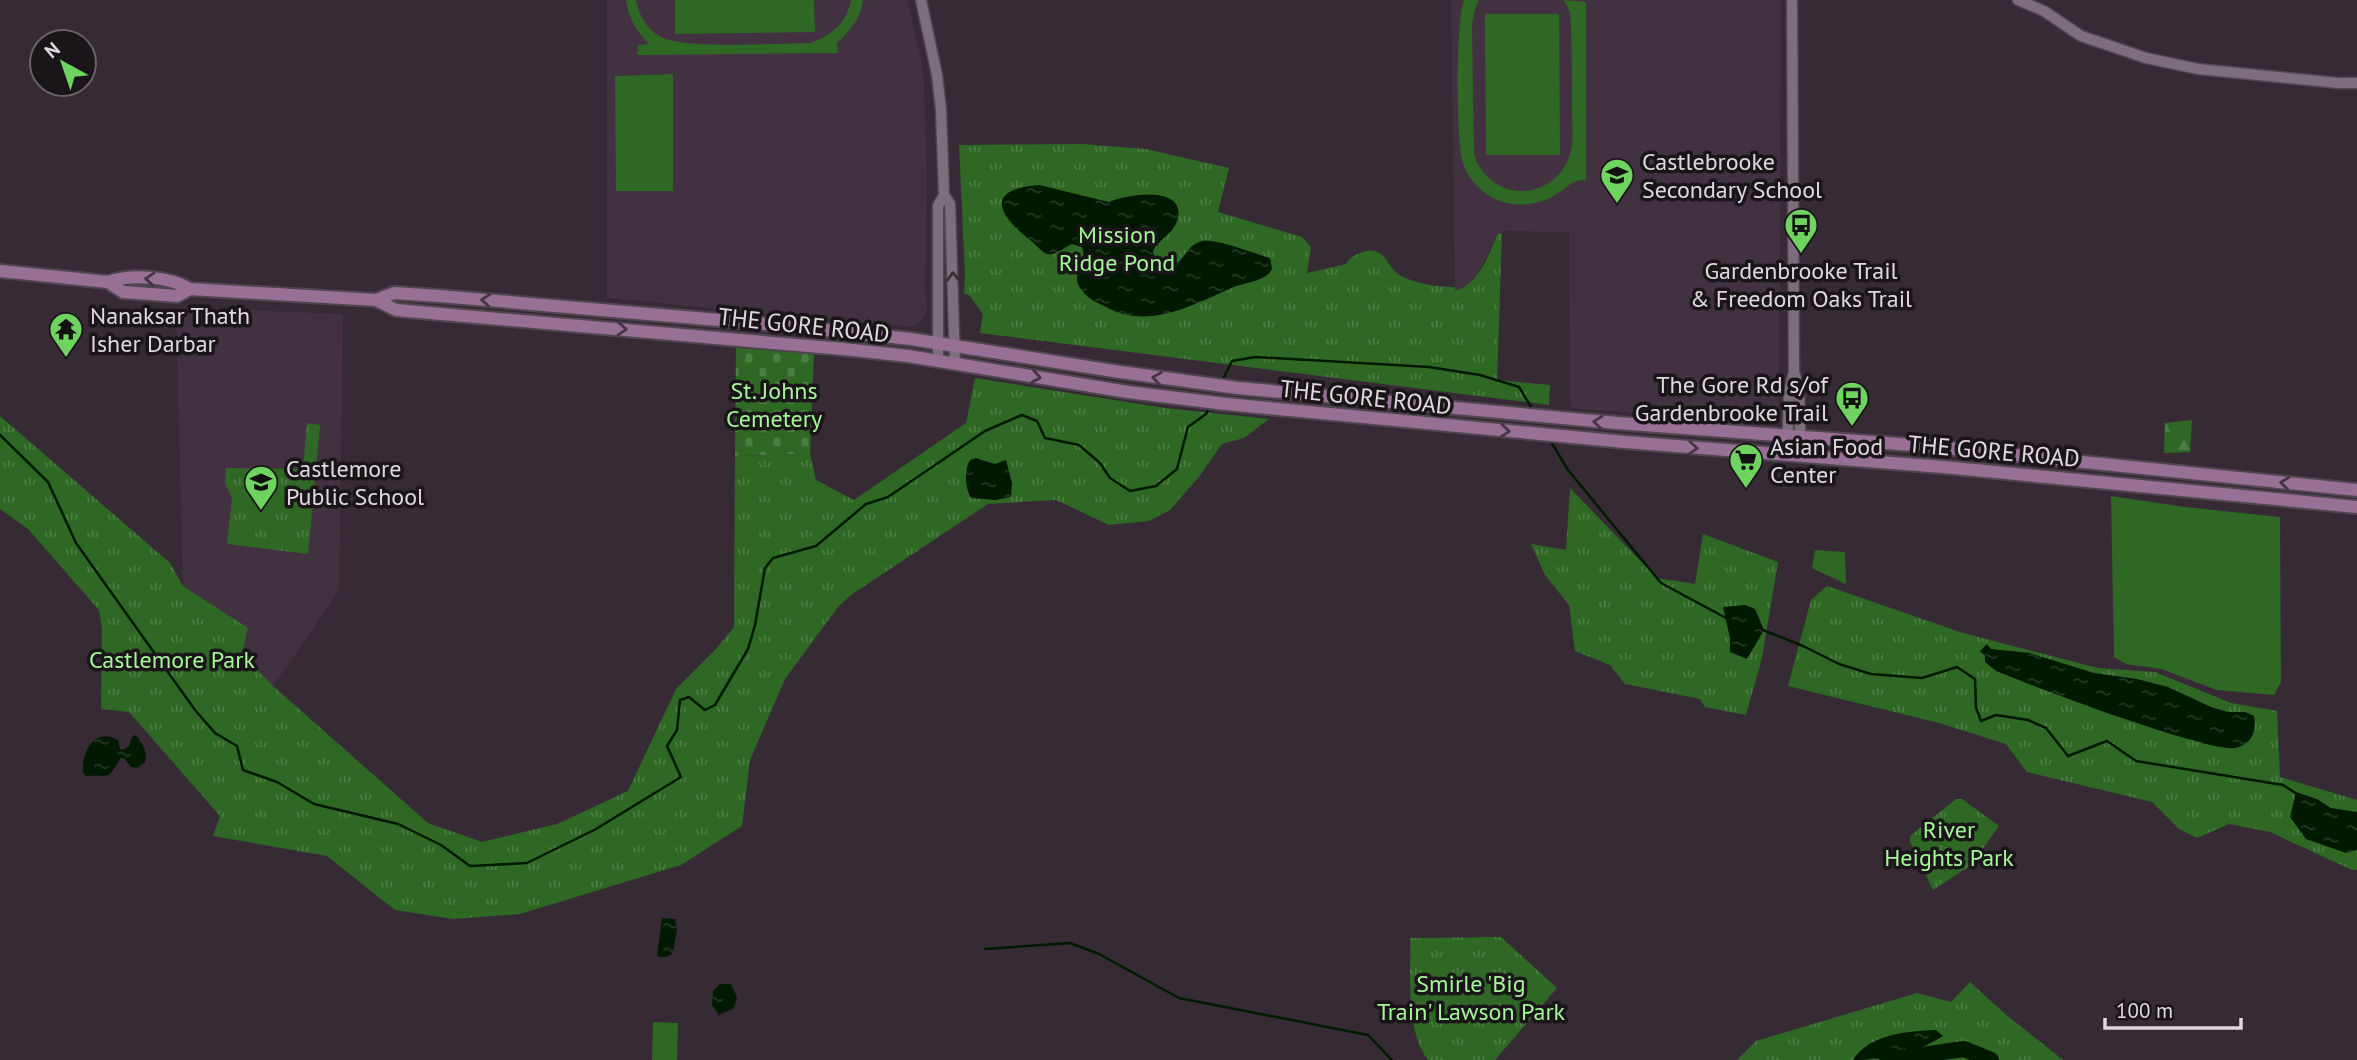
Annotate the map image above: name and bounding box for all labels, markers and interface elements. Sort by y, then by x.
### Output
north arrow [28,28,98,98]
text: N [40,37,65,63]
place label: Castlebrooke Secondary School [1642,146,1822,205]
school or university icon: Castlebrooke Secondary School [1598,156,1636,205]
bus stop icon: Gardenbrooke Trail & Freedom Oaks Trail [1782,206,1820,255]
park label: Mission Ridge Pond [1059,219,1175,278]
place label: Gardenbrooke Trail & Freedom Oaks Trail [1690,255,1912,314]
one-way arrow [144,272,155,287]
one-way arrow [946,272,961,283]
one-way arrow [480,293,491,308]
place label: Nanaksar Thath Isher Darbar [90,300,250,359]
street label: THE GORE ROAD [717,301,891,349]
temple icon: Nanaksar Thath Isher Darbar [47,310,85,359]
one-way arrow [617,322,628,337]
one-way arrow [1030,369,1042,384]
place label: The Gore Rd s/of Gardenbrooke Trail [1635,369,1829,428]
one-way arrow [1151,371,1163,386]
street label: THE GORE ROAD [1279,373,1453,421]
park label: St. Johns Cemetery [726,375,822,434]
bus stop icon: The Gore Rd s/of Gardenbrooke Trail [1833,379,1871,428]
one-way arrow [1592,415,1603,430]
one-way arrow [1500,423,1511,438]
street label: THE GORE ROAD [1907,428,2081,474]
place label: Asian Food Center [1770,431,1883,490]
one-way arrow [1688,440,1699,455]
supermarket icon: Asian Food Center [1727,441,1765,490]
place label: Castlemore Public School [286,453,424,512]
school or university icon: Castlemore Public School [242,463,280,512]
one-way arrow [2279,475,2291,490]
park label: Castlemore Park [89,644,255,675]
park label: River Heights Park [1884,814,2014,873]
park label: Smirle 'Big Train' Lawson Park [1377,968,1566,1027]
scale bar [2105,986,2242,1030]
text: 100 m [2116,997,2173,1024]

